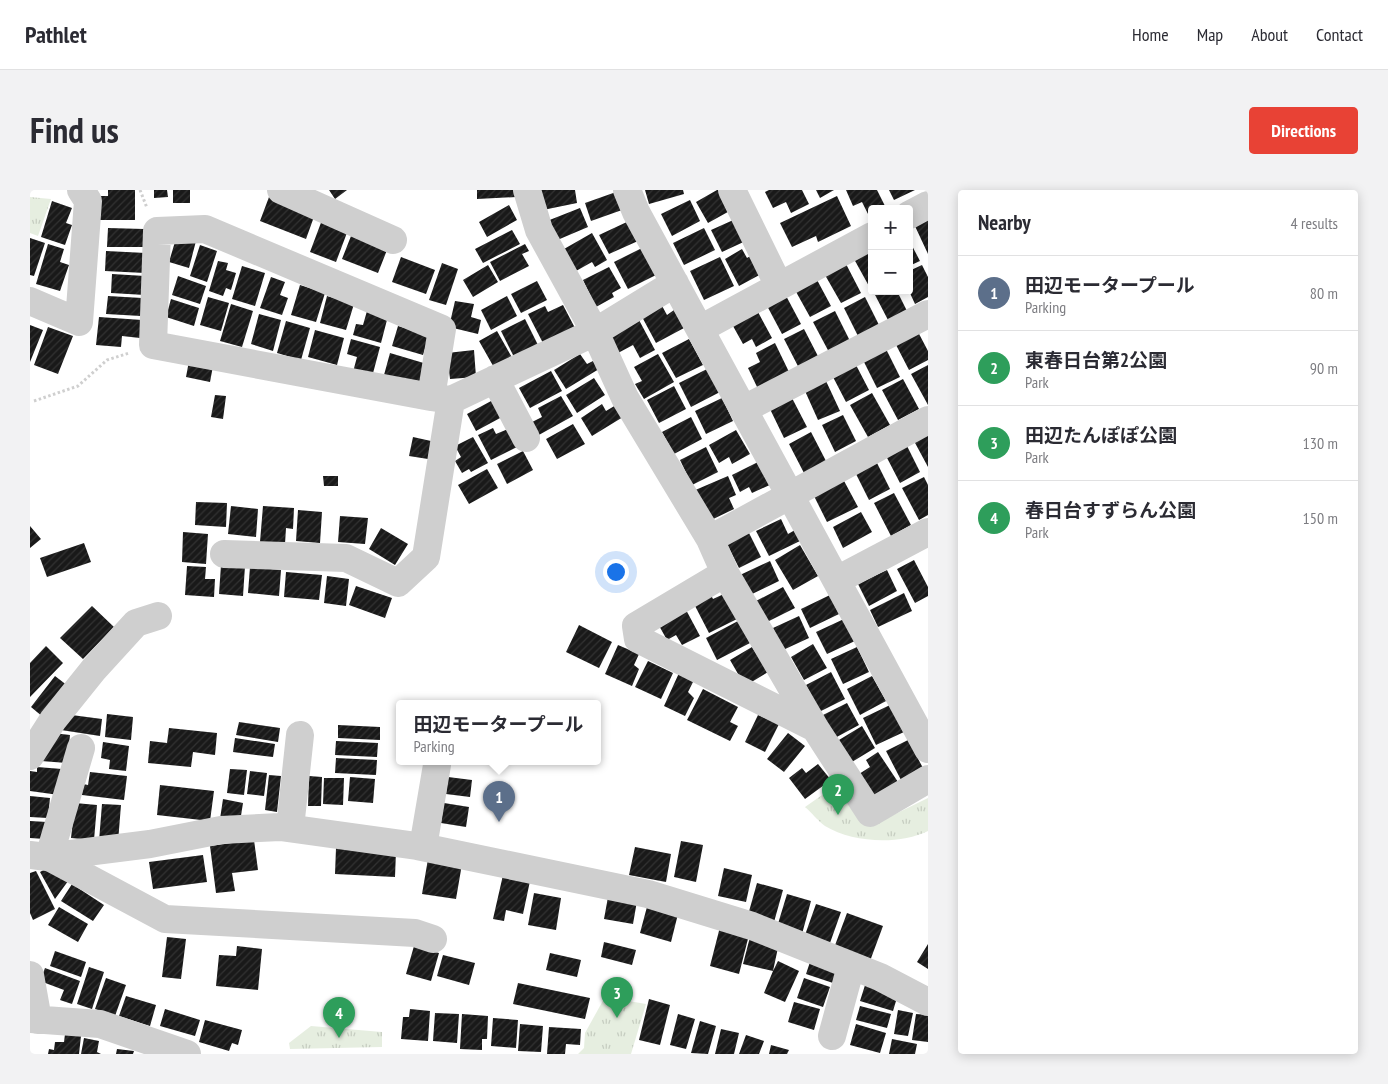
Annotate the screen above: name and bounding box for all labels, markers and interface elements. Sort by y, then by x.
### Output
text: Pathlet [25,19,87,50]
text: Home [1132,23,1169,46]
text: Map [1197,23,1223,46]
text: About [1251,23,1288,46]
text: Contact [1316,23,1363,46]
text: Find us [30,107,119,153]
button: Directions [1249,107,1358,154]
map controls [868,205,913,295]
button: + [868,205,913,250]
text: Nearby [978,209,1031,236]
text: 4 results [1291,213,1338,233]
button: − [868,250,913,295]
text: 田辺モータープール [1025,273,1195,297]
text: 1 [990,283,998,303]
text: 80 m [1310,283,1338,303]
text: Parking [1025,297,1066,317]
text: 東春日台第2公園 [1025,348,1167,372]
text: 2 [990,358,998,378]
text: 90 m [1310,358,1338,378]
text: Park [1025,372,1049,392]
text: 田辺たんぽぽ公園 [1025,423,1177,447]
text: 3 [990,433,998,453]
text: 130 m [1303,433,1338,453]
text: Park [1025,447,1049,467]
text: 春日台すずらん公園 [1025,498,1196,522]
text: 4 [990,508,998,528]
text: 150 m [1303,508,1338,528]
text: Park [1025,522,1049,542]
your location [603,559,629,585]
popup [396,700,601,765]
text: 田辺モータープール [414,712,583,736]
text: Parking [414,736,455,756]
pin: 2 [822,774,854,815]
pin: 1 [483,781,515,822]
pin: 3 [601,977,633,1018]
pin: 4 [323,997,355,1038]

